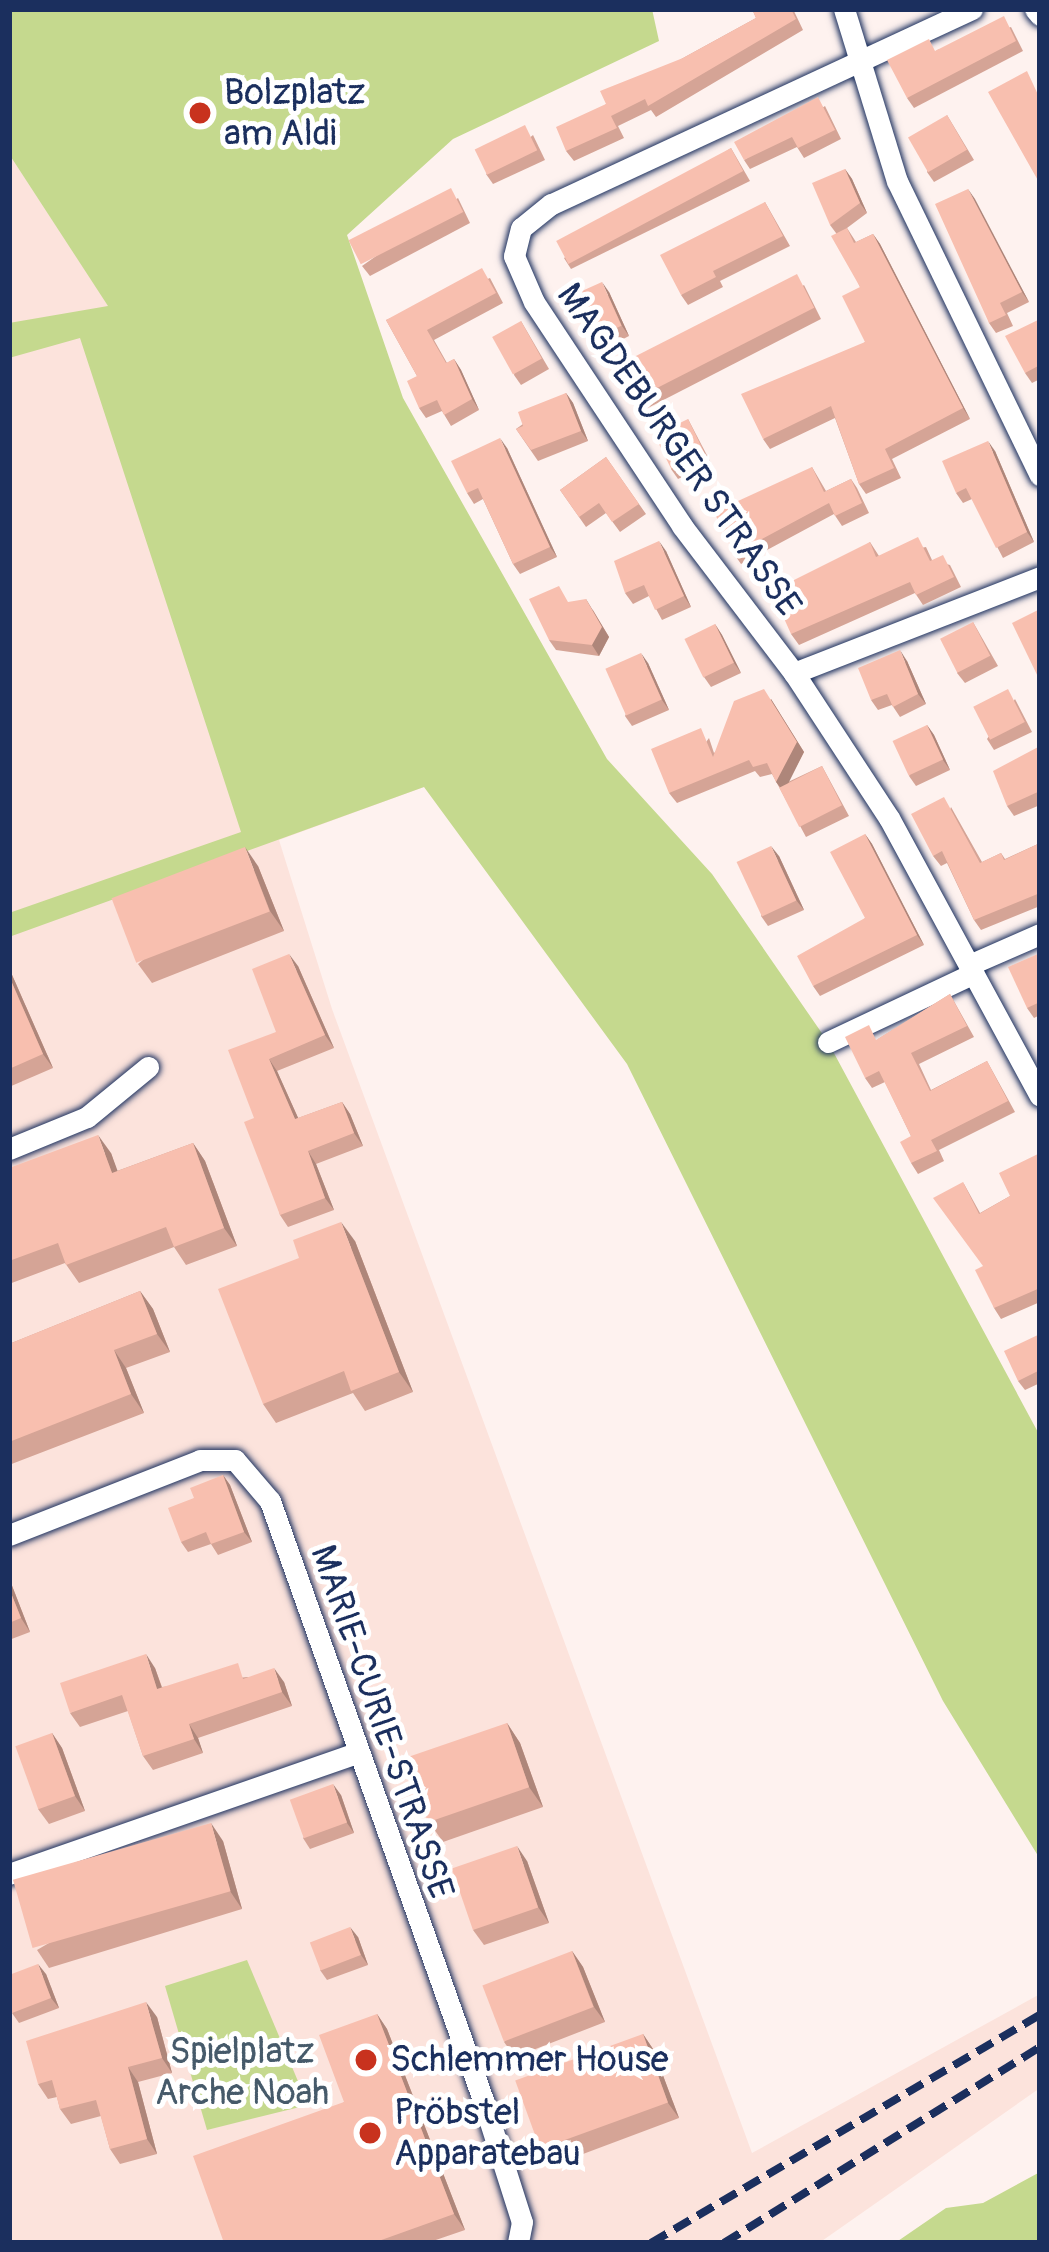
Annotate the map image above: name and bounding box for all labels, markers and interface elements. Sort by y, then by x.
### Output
place label: Bolzplatz am Aldi [224,70,366,155]
marker: Bolzplatz am Aldi [187,100,213,126]
street label: MAGDEBURGER STRASSE [548,275,810,625]
street label: MARIE-CURIE-STRASSE [301,1539,463,1905]
park label: Spielplatz Arche Noah [155,2029,329,2114]
place label: Schlemmer House [390,2038,669,2082]
marker: Schlemmer House [353,2047,379,2073]
place label: Pröbstel Apparatebau [394,2090,581,2175]
marker: Pröbstel Apparatebau [357,2120,383,2146]

